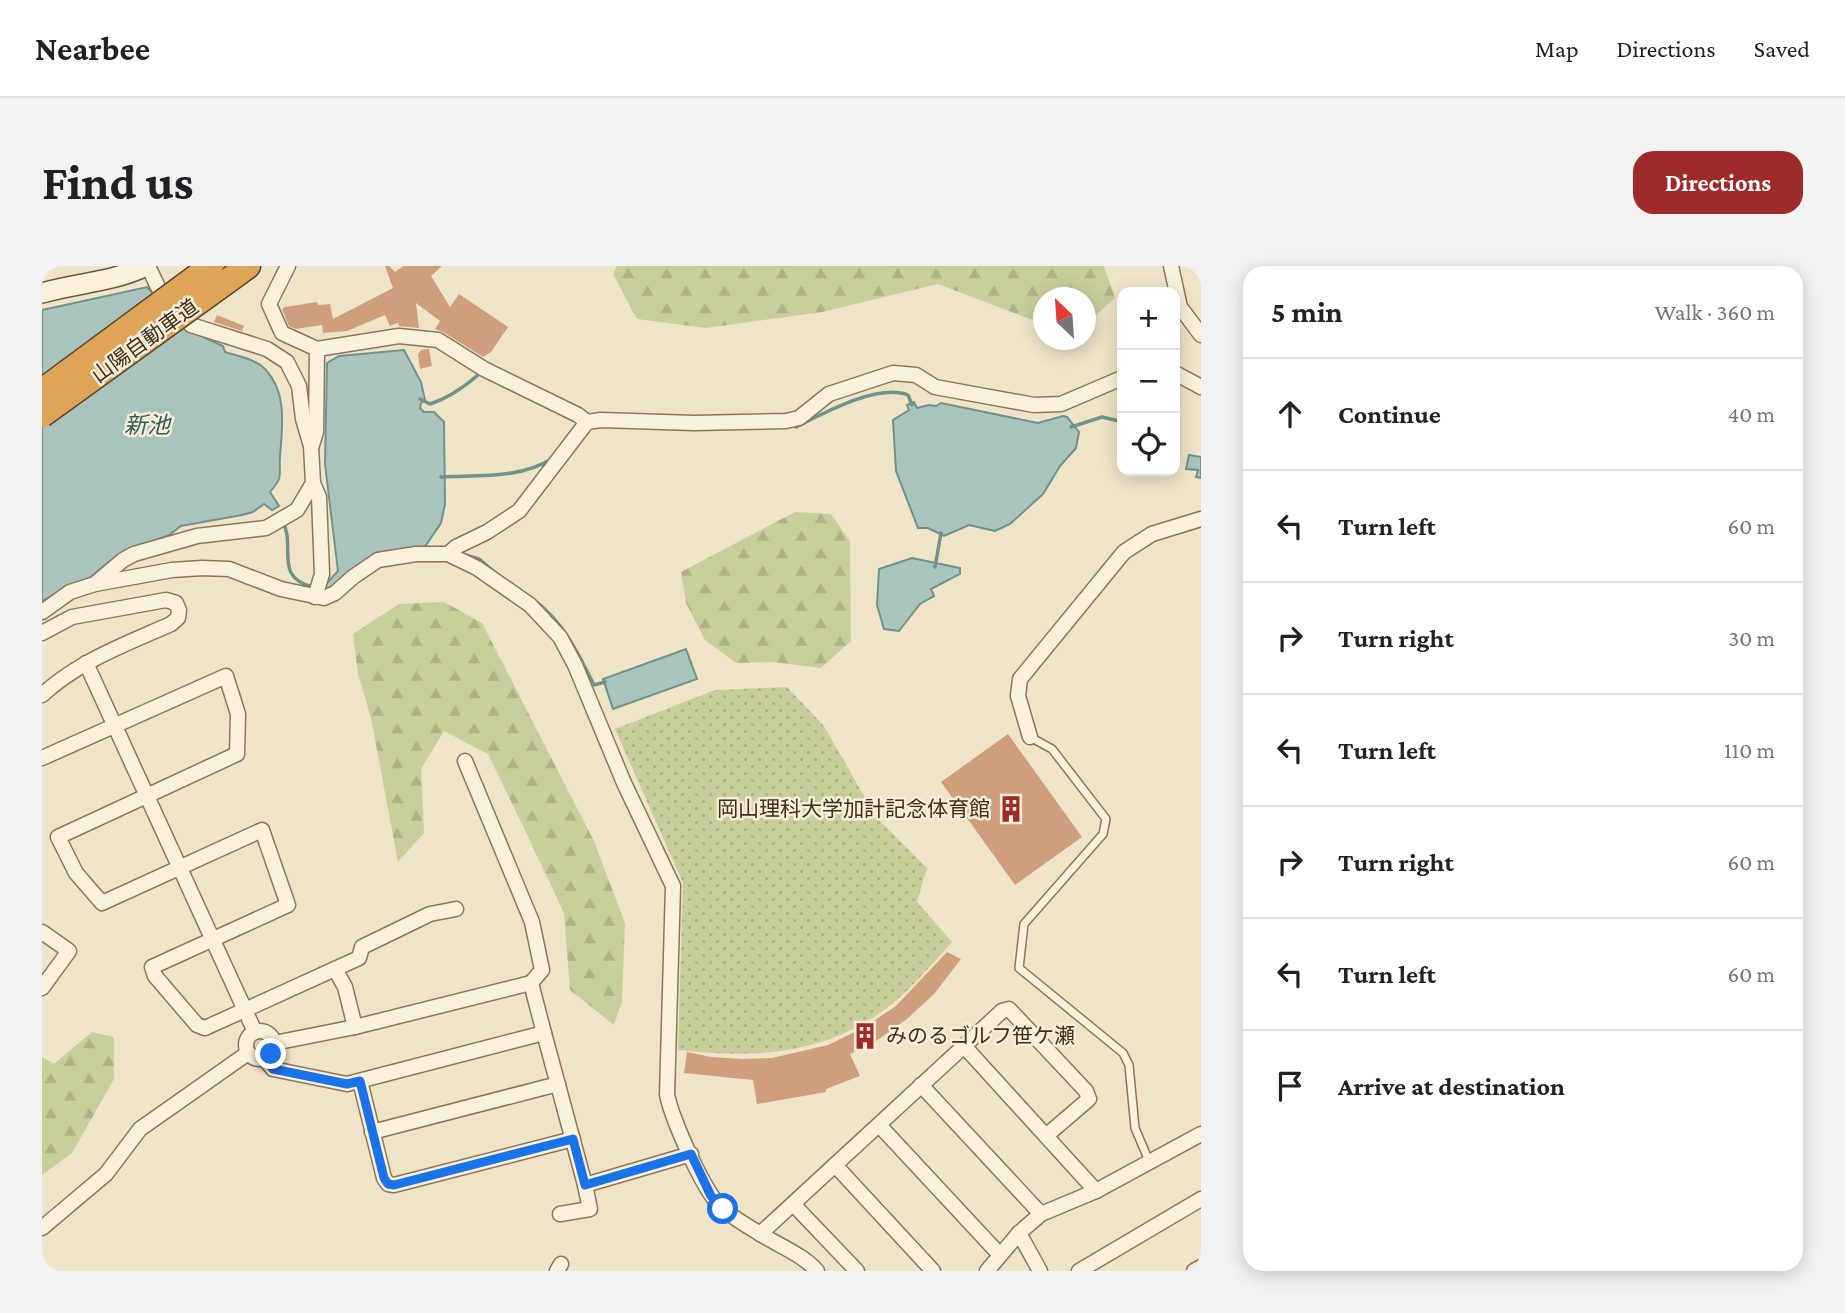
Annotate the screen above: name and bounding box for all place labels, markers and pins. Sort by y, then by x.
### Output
building icon: 岡山理科大学加計記念体育館 [996,794,1026,824]
place label: 岡山理科大学加計記念体育館 [717,797,990,821]
building icon: みのるゴルフ笹ケ瀬 [850,1021,880,1051]
place label: みのるゴルフ笹ケ瀬 [886,1024,1075,1048]

